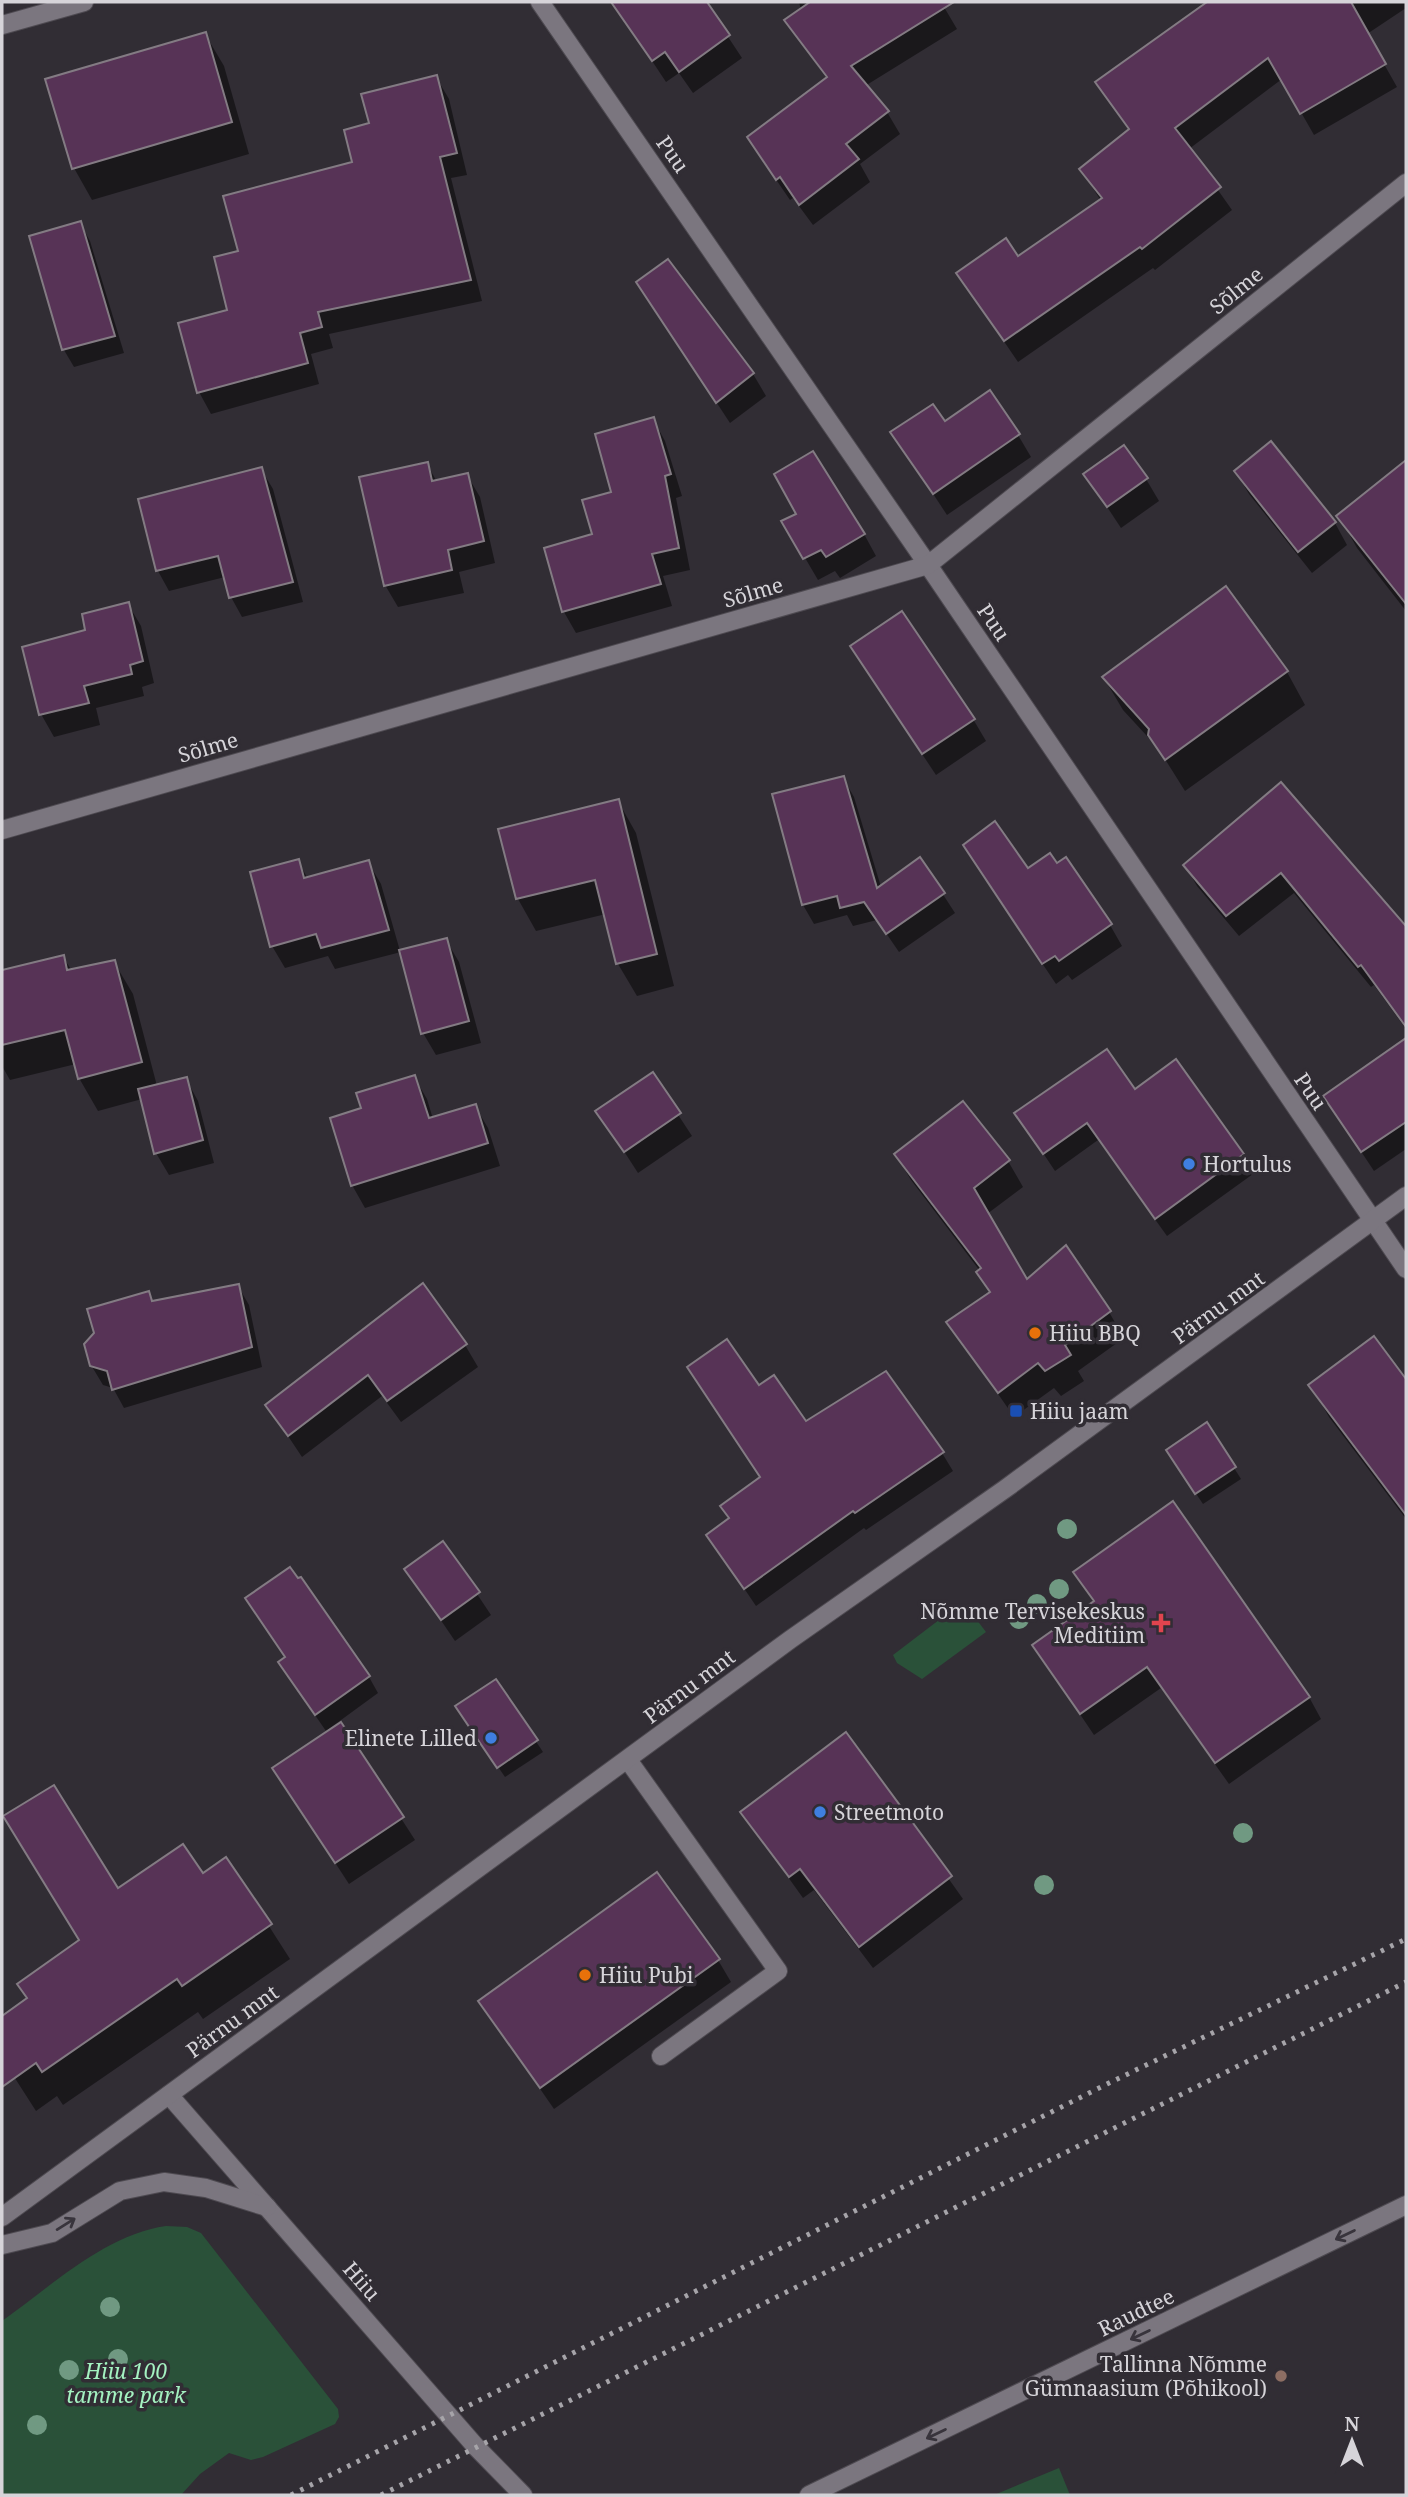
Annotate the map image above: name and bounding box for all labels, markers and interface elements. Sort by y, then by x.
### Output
street label: Puu [650,130,696,178]
street label: Sõlme [1203,260,1269,320]
street label: Sõlme [720,570,786,614]
street label: Puu [971,598,1017,646]
street label: Sõlme [175,725,241,769]
street label: Puu [1288,1067,1334,1115]
place label: Hortulus [1203,1150,1292,1178]
marker: Hortulus [1181,1156,1197,1172]
street label: Pärnu mnt [1166,1264,1270,1350]
place label: Hiiu BBQ [1049,1319,1141,1347]
marker: Hiiu BBQ [1027,1325,1043,1341]
place label: Hiiu jaam [1030,1397,1129,1425]
marker: Hiiu jaam [1008,1403,1024,1419]
place label: Nõmme Tervisekeskus Meditiim [920,1597,1145,1649]
marker: Nõmme Tervisekeskus Meditiim [1151,1613,1171,1633]
street label: Pärnu mnt [638,1642,740,1730]
place label: Elinete Lilled [345,1724,477,1752]
marker: Elinete Lilled [483,1730,499,1746]
place label: Streetmoto [834,1798,944,1826]
marker: Streetmoto [812,1804,828,1820]
place label: Hiiu Pubi [599,1961,694,1989]
marker: Hiiu Pubi [577,1967,593,1983]
street label: Pärnu mnt [180,1978,284,2064]
one-way arrow [56,2216,76,2230]
one-way arrow [1335,2228,1356,2242]
street label: Hiiu [337,2255,387,2307]
street label: Raudtee [1093,2282,1179,2342]
one-way arrow [1130,2328,1151,2342]
place label: Tallinna Nõmme Gümnaasium (Põhikool) [1025,2350,1267,2402]
park label: Hiiu 100 tamme park [66,2357,187,2409]
marker: Tallinna Nõmme Gümnaasium (Põhikool) [1273,2368,1289,2384]
north arrow [1317,2406,1387,2476]
text: N [1345,2411,1360,2437]
one-way arrow [926,2428,947,2442]

